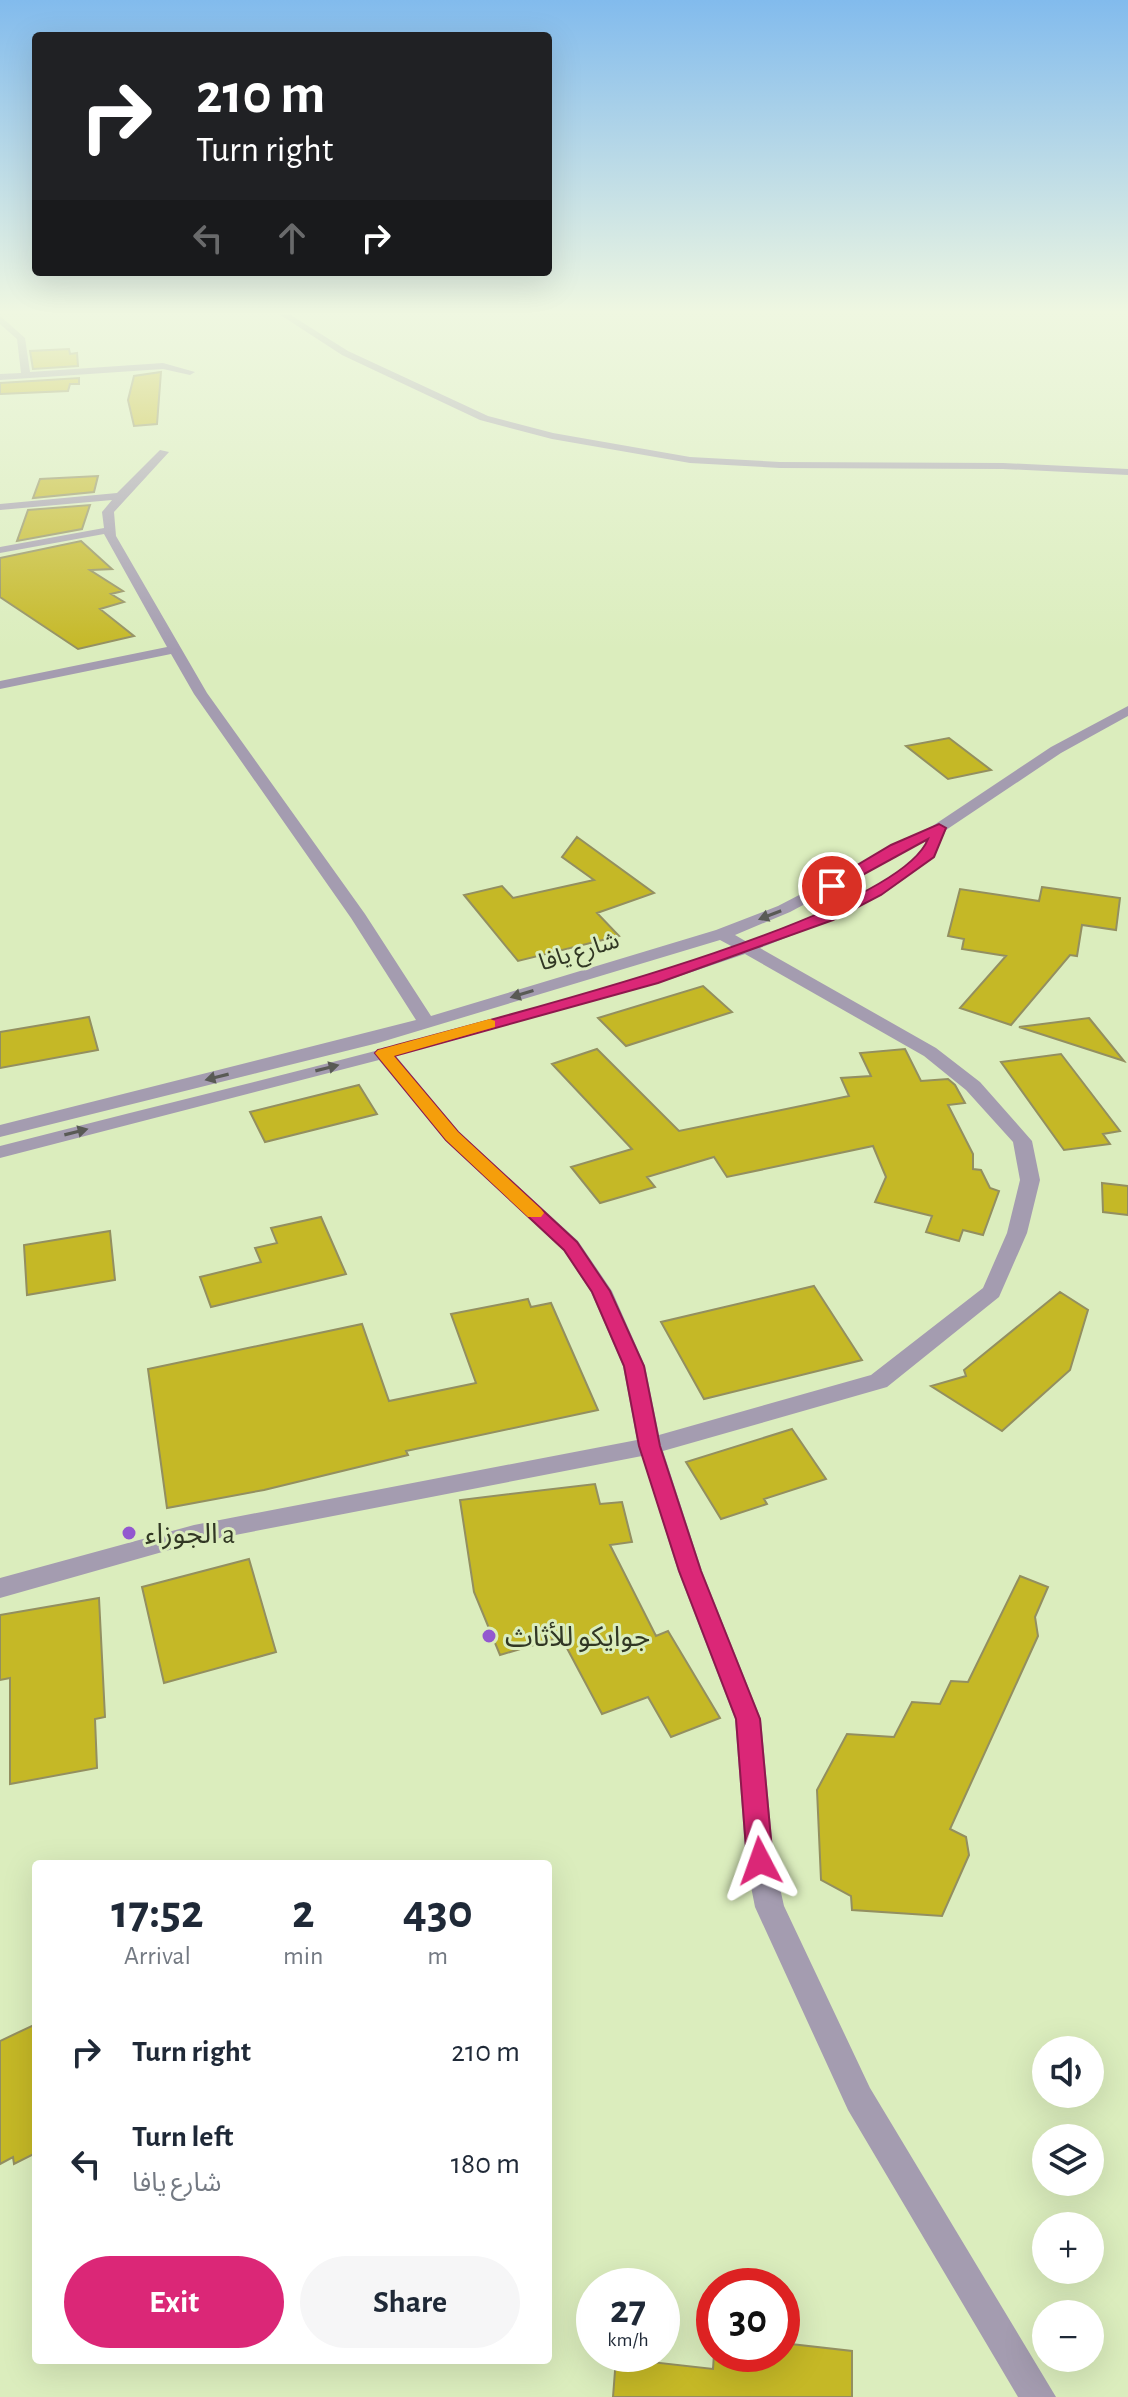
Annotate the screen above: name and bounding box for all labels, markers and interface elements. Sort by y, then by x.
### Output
icon: right [64,64,168,168]
text: 210 m [196,67,325,123]
text: Turn right [196,132,333,168]
icon: left [186,216,230,260]
icon: ahead [270,216,314,260]
icon: right [354,216,398,260]
pin [798,852,866,920]
icon: arrive [810,864,854,908]
one-way arrow [758,909,782,922]
street label: شارع يافا [536,928,623,979]
one-way arrow [510,988,534,1001]
one-way arrow [315,1061,340,1073]
one-way arrow [205,1071,230,1084]
one-way arrow [63,1126,88,1138]
place label: الجوزاء a [145,1521,235,1550]
marker: الجوزاء a [120,1524,138,1542]
place label: جوايكو للأثاث [505,1621,650,1653]
marker: جوايكو للأثاث [480,1627,498,1645]
position arrow [718,1819,802,1903]
text: 17:52 [111,1889,204,1937]
text: 2 [292,1889,315,1937]
text: 430 [403,1889,473,1937]
text: Arrival [124,1943,191,1969]
text: min [283,1943,324,1969]
text: m [427,1943,448,1969]
icon: right [64,2030,108,2074]
map controls [1032,2036,1104,2372]
button: sound [1032,2036,1104,2108]
text: Turn right [132,2037,251,2067]
text: 210 m [451,2037,520,2067]
text: Turn left [132,2122,233,2152]
button: layers [1032,2124,1104,2196]
icon: left [64,2142,108,2186]
text: 180 m [451,2149,520,2179]
text: شارع يافا [132,2170,222,2196]
button: + [1032,2212,1104,2284]
button: Exit [64,2256,284,2348]
button: Share [300,2256,520,2348]
speed limit sign: 30 [696,2268,800,2372]
text: 27 [610,2290,646,2330]
button: − [1032,2300,1104,2372]
text: km/h [607,2330,649,2350]

